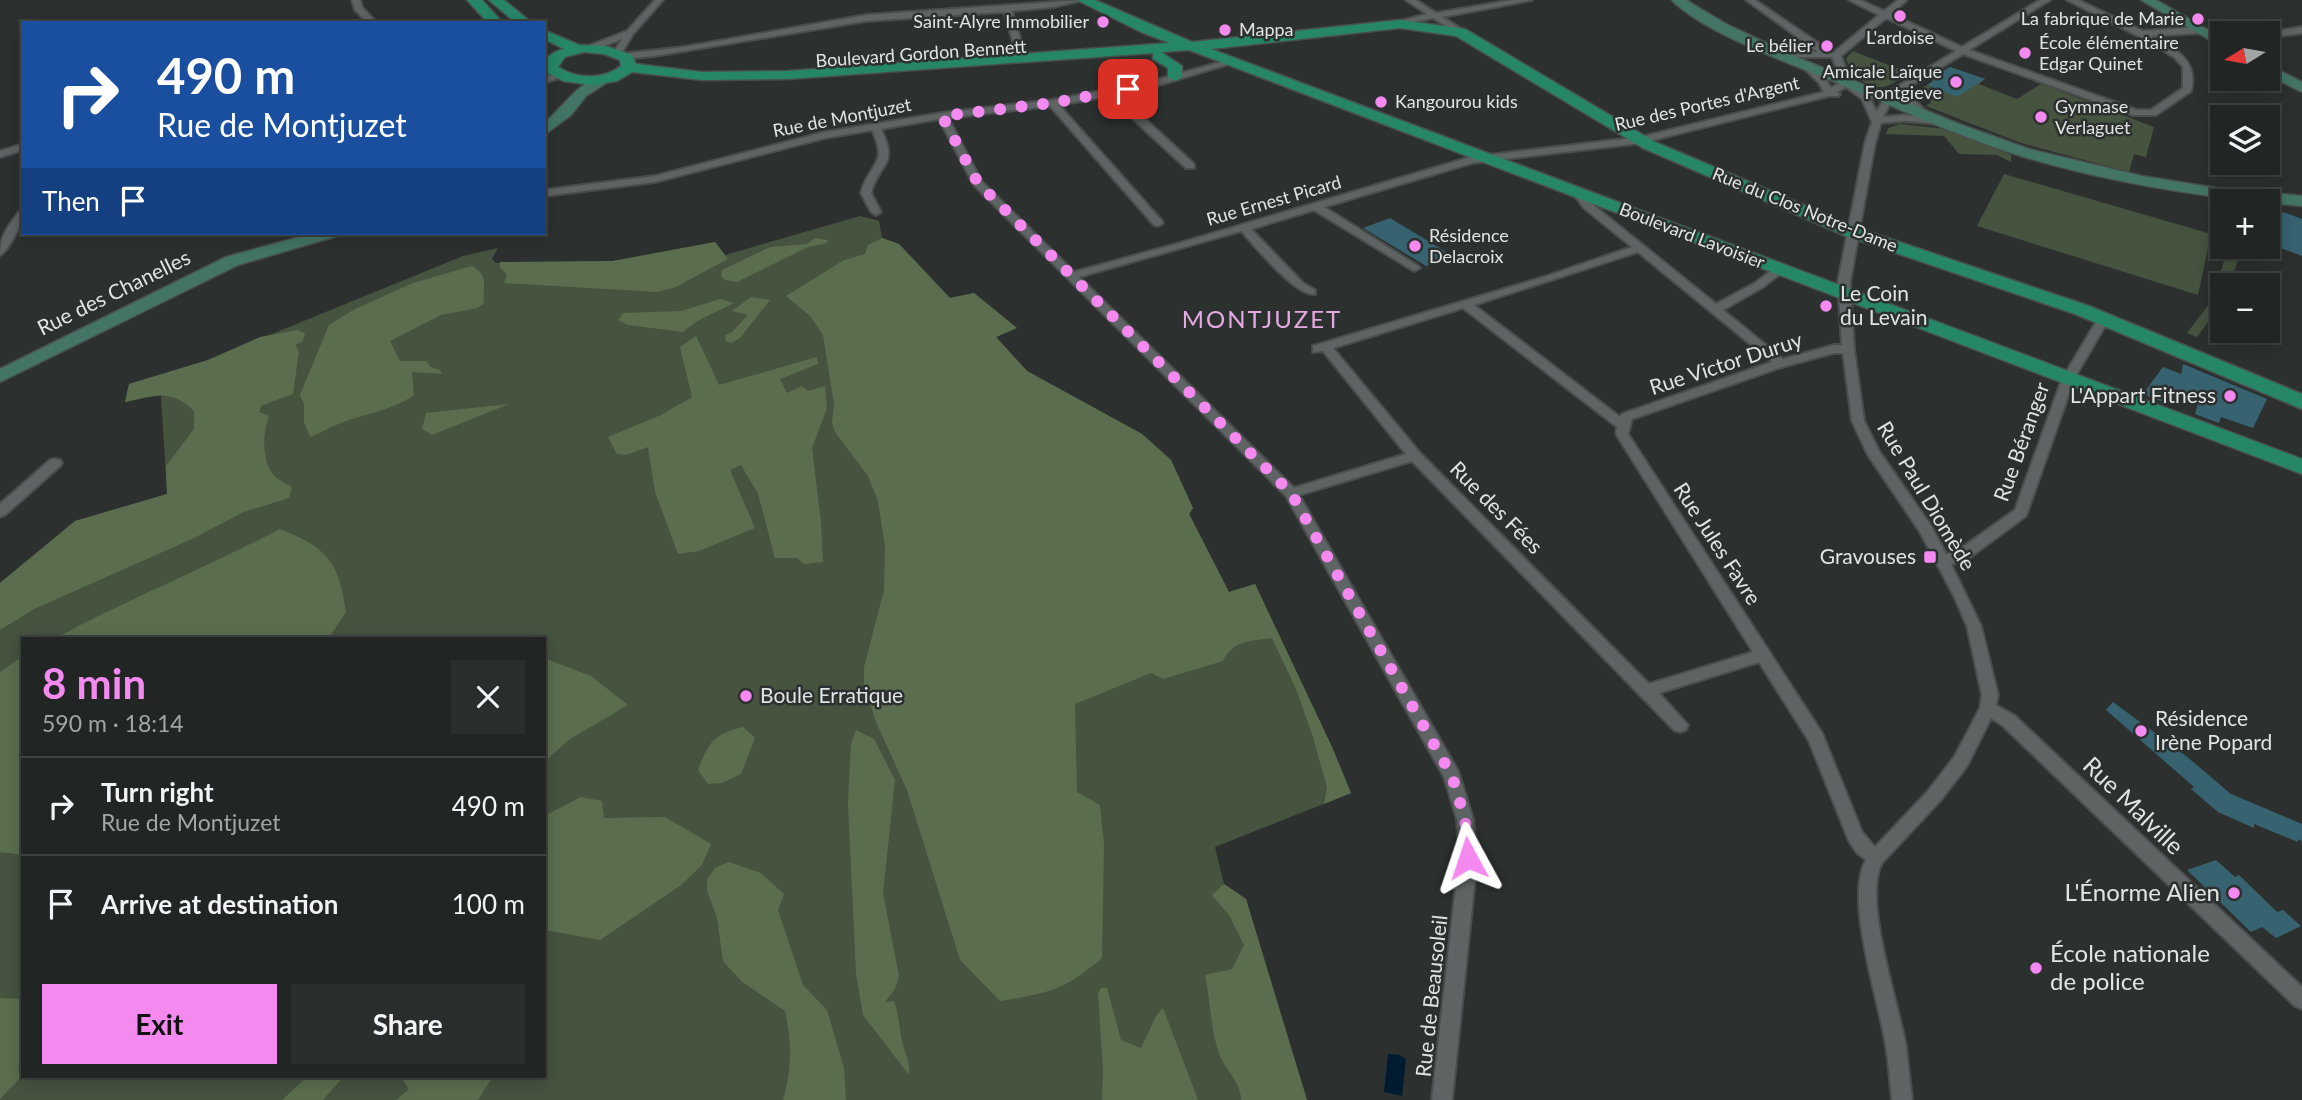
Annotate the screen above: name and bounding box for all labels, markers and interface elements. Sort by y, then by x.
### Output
place label: La fabrique de Marie [2021,7,2184,29]
marker: L'ardoise [1892,8,1908,24]
place label: Saint-Alyre Immobilier [913,10,1089,32]
marker: La fabrique de Marie [2190,11,2206,27]
marker: Saint-Alyre Immobilier [1095,14,1111,30]
place label: Mappa [1239,18,1294,40]
north arrow [2210,21,2280,91]
map controls [2210,21,2280,343]
marker: Mappa [1217,22,1233,38]
place label: L'ardoise [1866,26,1934,48]
place label: École élémentaire Edgar Quinet [2039,31,2179,74]
place label: Le bélier [1746,34,1813,56]
street label: Boulevard Gordon Bennett [815,35,1028,71]
marker: Le bélier [1819,38,1835,54]
marker: École élémentaire Edgar Quinet [2017,45,2033,61]
text: 490 m [157,46,295,104]
icon: right [42,49,133,140]
pin [1098,59,1158,119]
place label: Amicale Laïque Fontgieve [1823,60,1942,103]
icon: arrive [1109,70,1147,108]
street label: Rue des Portes d'Argent [1612,71,1802,135]
marker: Amicale Laïque Fontgieve [1948,74,1964,90]
place label: Kangourou kids [1395,90,1518,112]
street label: Rue de Montjuzet [771,93,913,141]
marker: Kangourou kids [1373,94,1389,110]
place label: Gymnase Verlaguet [2055,95,2131,138]
text: Rue de Montjuzet [157,105,407,144]
button: layers [2210,105,2280,175]
marker: Gymnase Verlaguet [2033,109,2049,125]
street label: Rue du Clos Notre-Dame [1710,162,1901,256]
street label: Rue Ernest Picard [1204,170,1344,230]
icon: arrive [114,182,152,220]
text: Then [42,185,100,217]
button: + [2210,189,2280,259]
street label: Boulevard Lavoisier [1617,197,1769,273]
place label: Résidence Delacroix [1429,224,1509,267]
marker: Résidence Delacroix [1407,238,1423,254]
street label: Rue des Chanelles [33,244,194,340]
button: − [2210,273,2280,343]
place label: Le Coin du Levain [1840,280,1928,329]
marker: Le Coin du Levain [1818,298,1834,314]
district label: MONTJUZET [1182,304,1342,333]
street label: Rue Victor Duruy [1646,326,1805,399]
street label: Rue Béranger [1988,378,2054,504]
place label: L'Appart Fitness [2070,382,2216,407]
marker: L'Appart Fitness [2222,388,2238,404]
street label: Rue Paul Diomède [1873,416,1982,574]
street label: Rue des Fées [1446,456,1548,558]
street label: Rue Jules Favre [1669,477,1767,609]
place label: Gravouses [1820,543,1916,568]
marker: Gravouses [1922,549,1938,565]
text: 8 min [42,658,146,708]
button: close [451,660,525,734]
place label: Boule Erratique [760,682,903,707]
marker: Boule Erratique [738,688,754,704]
place label: Résidence Irène Popard [2155,705,2272,754]
text: 590 m · 18:14 [42,709,184,737]
marker: Résidence Irène Popard [2133,723,2149,739]
street label: Rue Malville [2078,750,2190,860]
text: Turn right [101,776,214,808]
icon: right [42,787,80,825]
text: 490 m [452,790,525,822]
text: Rue de Montjuzet [101,808,281,836]
position arrow [1431,821,1505,895]
place label: L'Énorme Alien [2064,877,2220,906]
icon: arrive [42,885,80,923]
marker: L'Énorme Alien [2226,885,2242,901]
text: Arrive at destination [101,888,338,920]
text: 100 m [452,888,525,920]
street label: Rue de Beausoleil [1410,914,1451,1078]
place label: École nationale de police [2050,938,2210,995]
marker: École nationale de police [2028,960,2044,976]
button: Exit [42,984,277,1064]
button: Share [291,984,525,1064]

